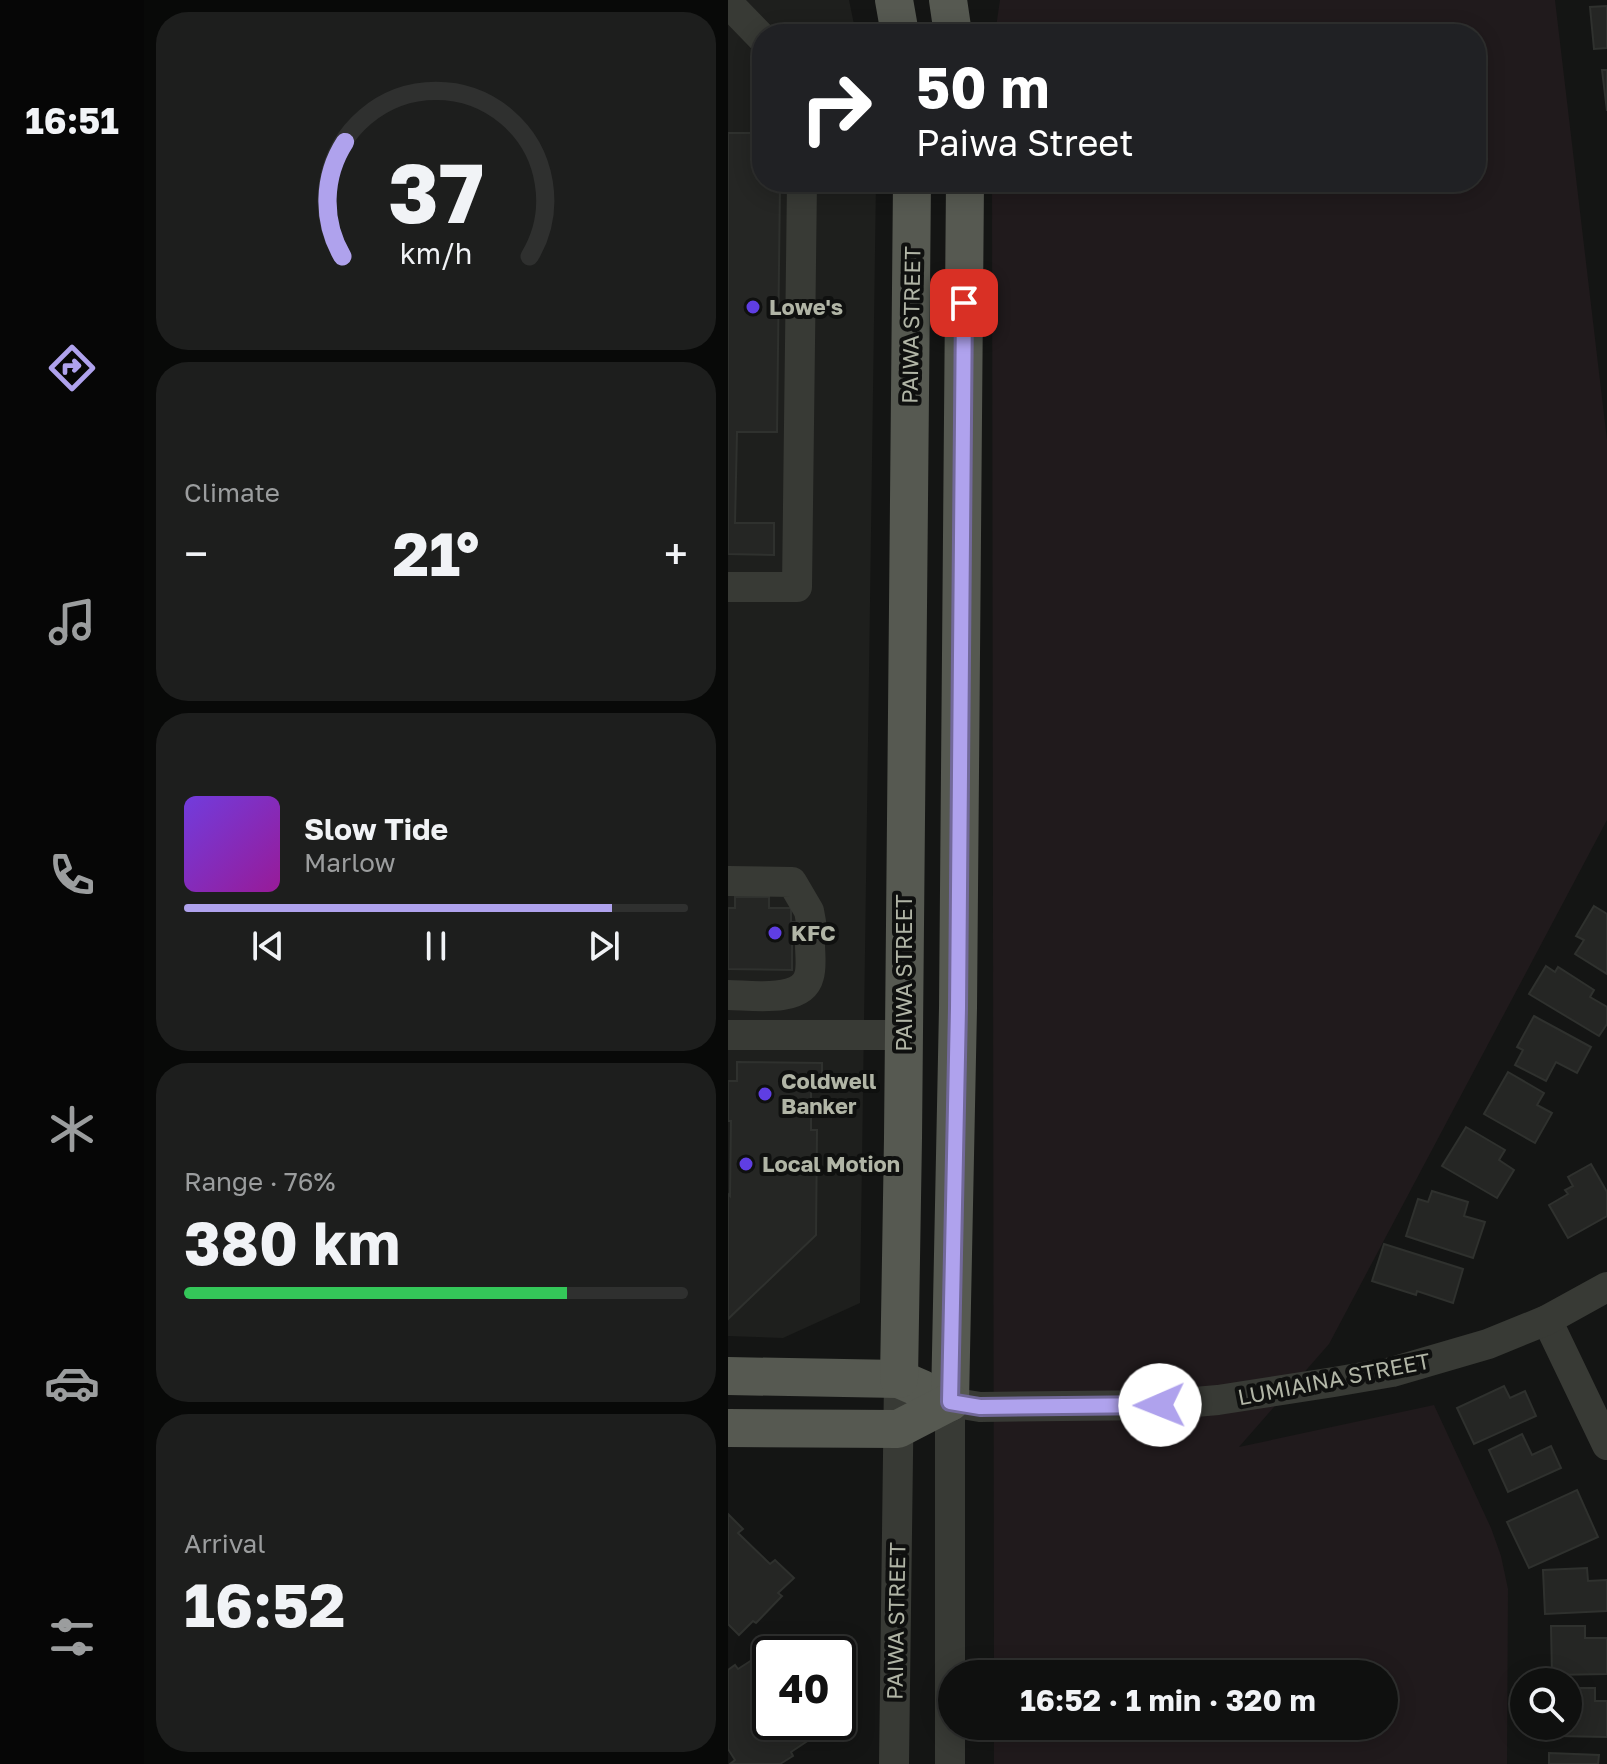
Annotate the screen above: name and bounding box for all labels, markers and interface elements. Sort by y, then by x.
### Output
text: 50 m [916,53,1050,120]
icon: right [784,56,888,160]
text: 16:51 [25,99,119,142]
text: Paiwa Street [916,121,1134,164]
text: 37 [388,141,484,241]
text: km/h [400,236,472,270]
street label: PAIWA STREET [896,246,925,404]
pin [930,269,998,337]
icon: arrive [942,281,986,325]
place label: Lowe's [769,293,843,320]
marker: Lowe's [744,298,762,316]
icon: directions [44,340,100,396]
text: Climate [184,477,280,508]
text: 21° [393,517,479,589]
text: − [184,527,208,580]
text: + [664,527,688,580]
icon: music [44,594,100,650]
text: Slow Tide [304,811,448,847]
icon: phone [44,847,100,903]
text: Marlow [304,847,396,878]
street label: PAIWA STREET [890,894,917,1052]
place label: KFC [791,919,836,946]
icon: previous [246,924,290,968]
icon: pause [414,924,458,968]
icon: next [582,924,626,968]
marker: KFC [766,924,784,942]
place label: Coldwell Banker [781,1067,876,1119]
marker: Coldwell Banker [756,1085,774,1103]
icon: climate [44,1101,100,1157]
place label: Local Motion [762,1150,900,1177]
marker: Local Motion [737,1155,755,1173]
text: Range · 76% [184,1166,335,1197]
text: 380 km [184,1206,400,1278]
street label: LUMIAINA STREET [1235,1347,1433,1410]
icon: car [44,1355,100,1411]
position arrow [1118,1363,1202,1447]
text: Arrival [184,1528,265,1559]
street label: PAIWA STREET [881,1542,910,1700]
text: 16:52 [184,1568,345,1640]
icon: filters [44,1609,100,1665]
speed limit sign: 40 [752,1636,856,1740]
map controls [1510,1668,1582,1740]
button: search [1510,1668,1582,1740]
text: 16:52 · 1 min · 320 m [1020,1682,1316,1718]

